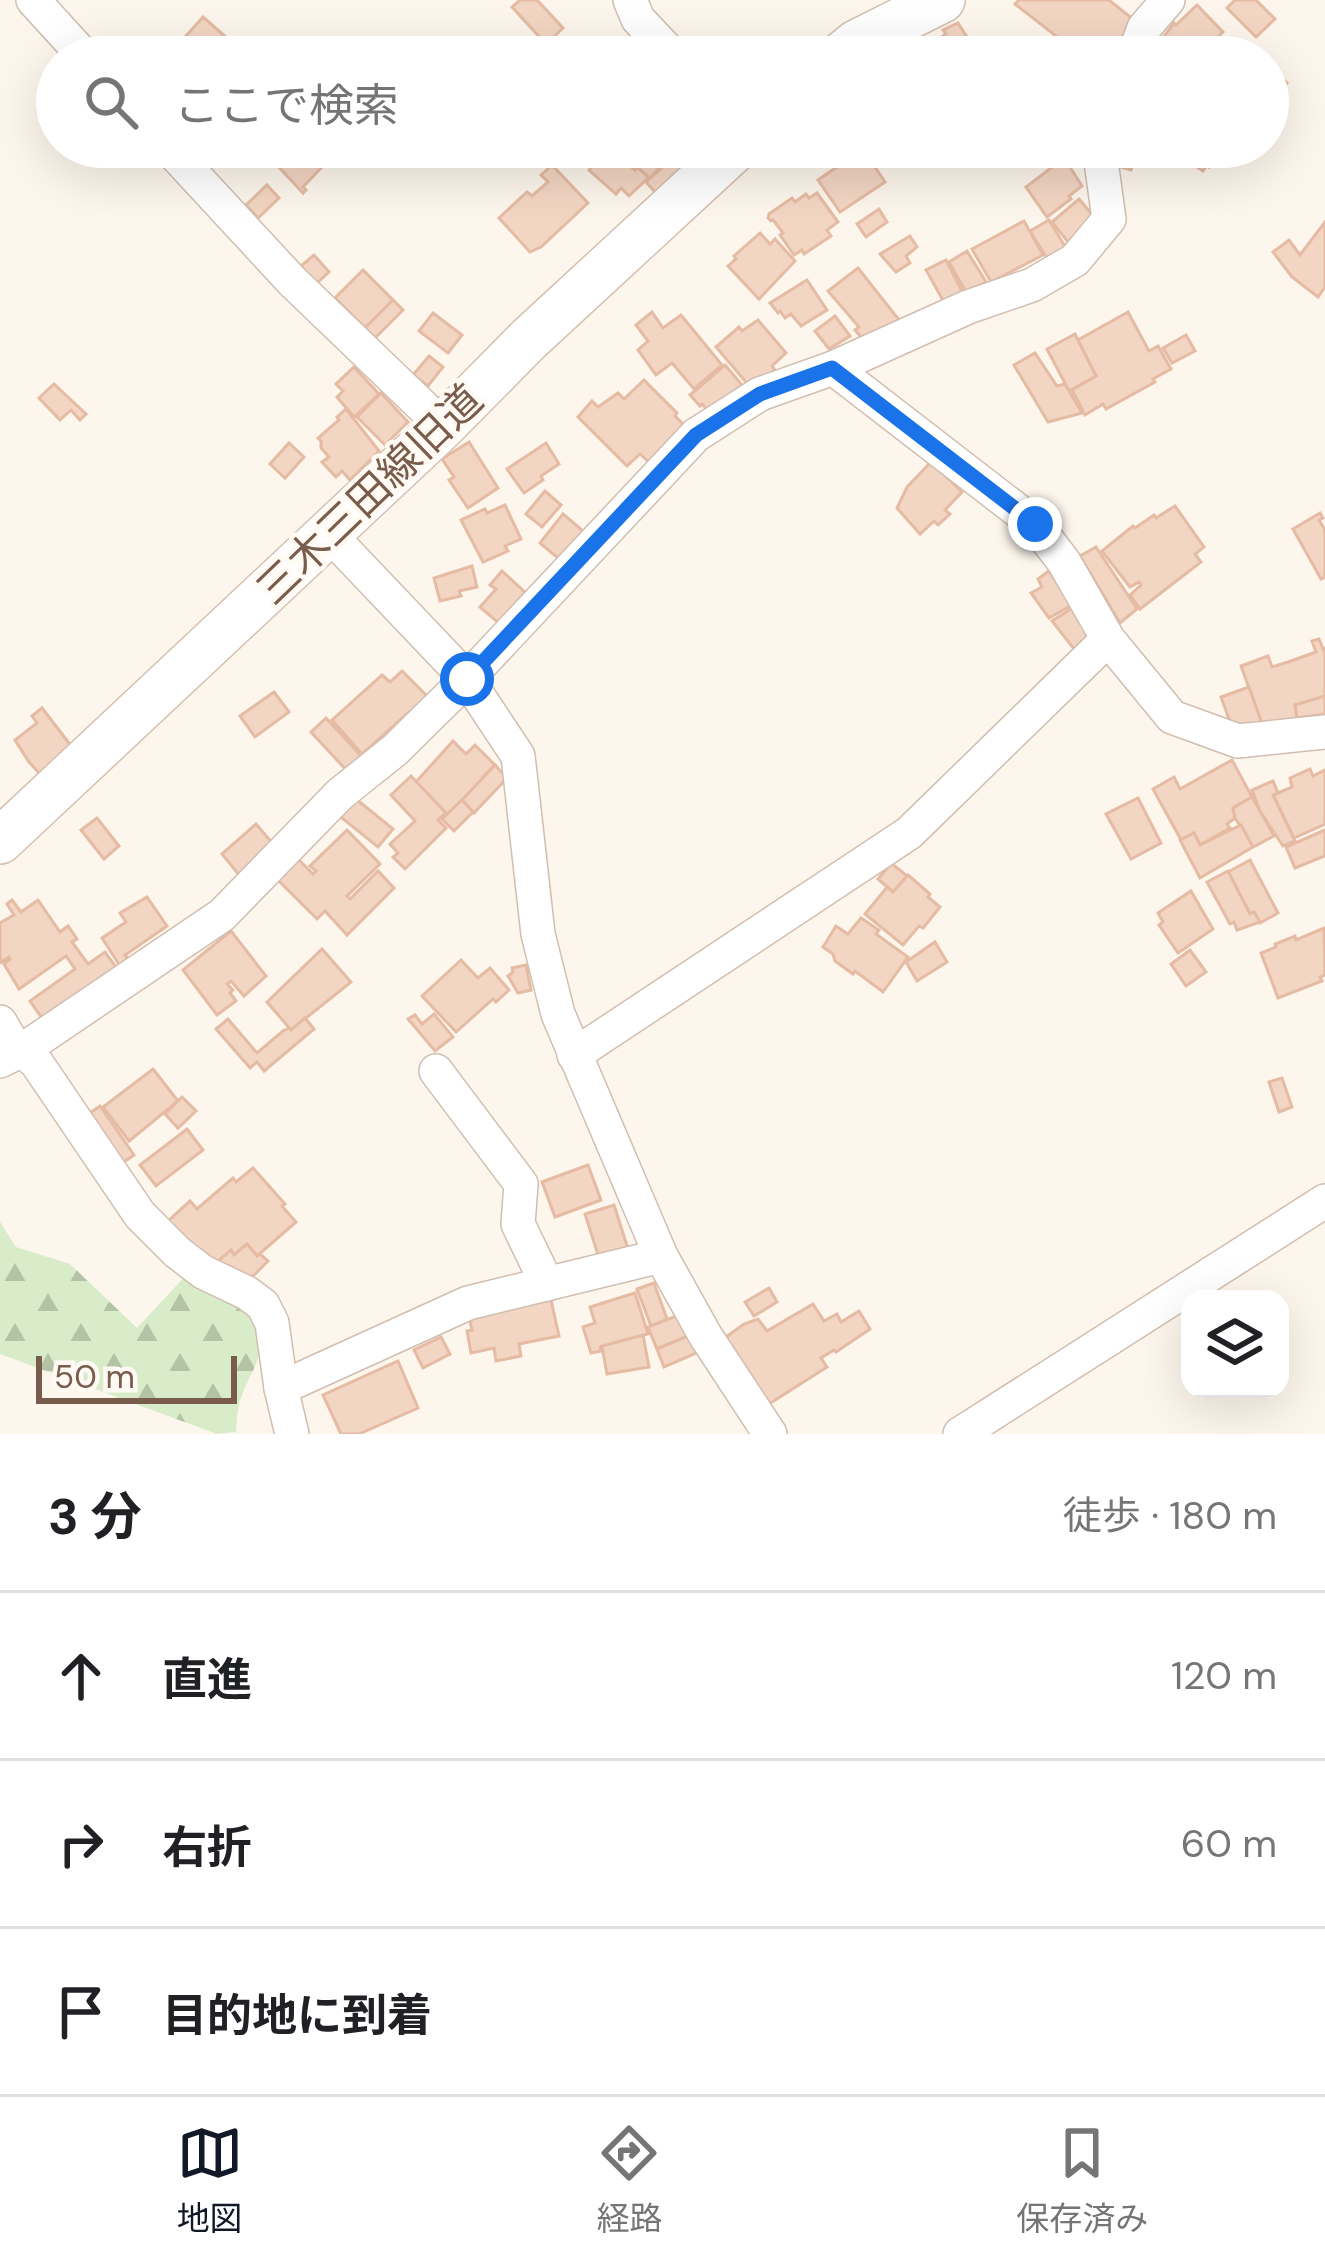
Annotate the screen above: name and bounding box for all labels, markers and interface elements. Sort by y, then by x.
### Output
search box [36,36,1289,168]
icon: search [78,69,144,135]
text: ここで検索 [174,76,399,135]
street label: 三木三田線旧道 [244,372,494,616]
route end [1008,497,1062,551]
route start [440,652,494,706]
map controls [1181,1290,1289,1398]
button: layers [1181,1290,1289,1398]
scale bar [36,1350,237,1403]
text: 50 m [54,1355,135,1398]
text: 3 分 [48,1483,142,1550]
text: 徒歩 · 180 m [1063,1490,1277,1541]
icon: ahead [48,1643,114,1709]
text: 直進 [162,1650,252,1709]
text: 120 m [1171,1650,1277,1701]
icon: right [48,1811,114,1877]
text: 右折 [162,1818,252,1877]
text: 60 m [1181,1818,1277,1869]
icon: arrive [48,1979,114,2045]
text: 目的地に到着 [162,1986,432,2045]
tab: 地図 [177,2120,243,2240]
tab: 経路 [596,2120,662,2240]
tab: 保存済み [1016,2120,1148,2240]

